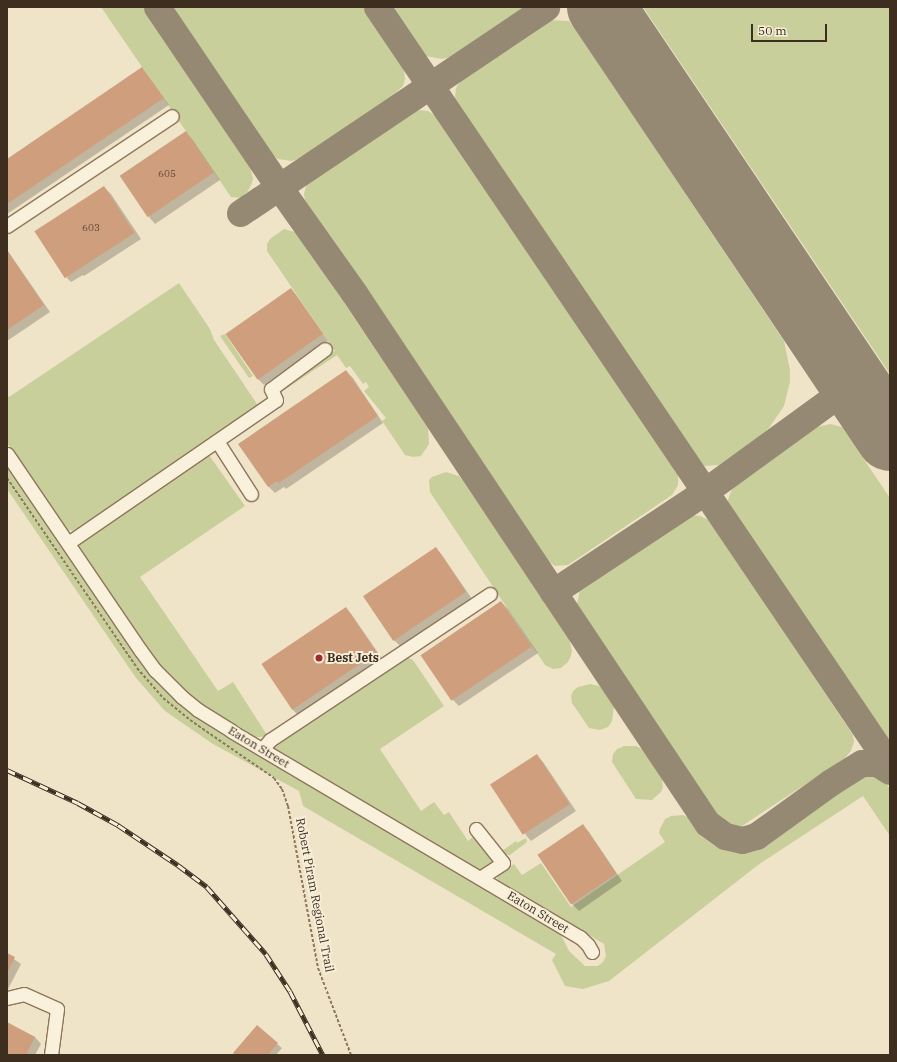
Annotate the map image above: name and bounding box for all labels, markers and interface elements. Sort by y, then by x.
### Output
scale bar [753,16,829,42]
text: 50 m [758,23,787,38]
house number: 605 [158,168,176,180]
house number: 603 [82,222,100,234]
place label: Best Jets [327,651,379,665]
marker: Best Jets [314,653,324,663]
street label: Eaton Street [226,723,292,771]
street label: Robert Piram Regional Trail [293,817,337,973]
street label: Eaton Street [505,888,571,936]

